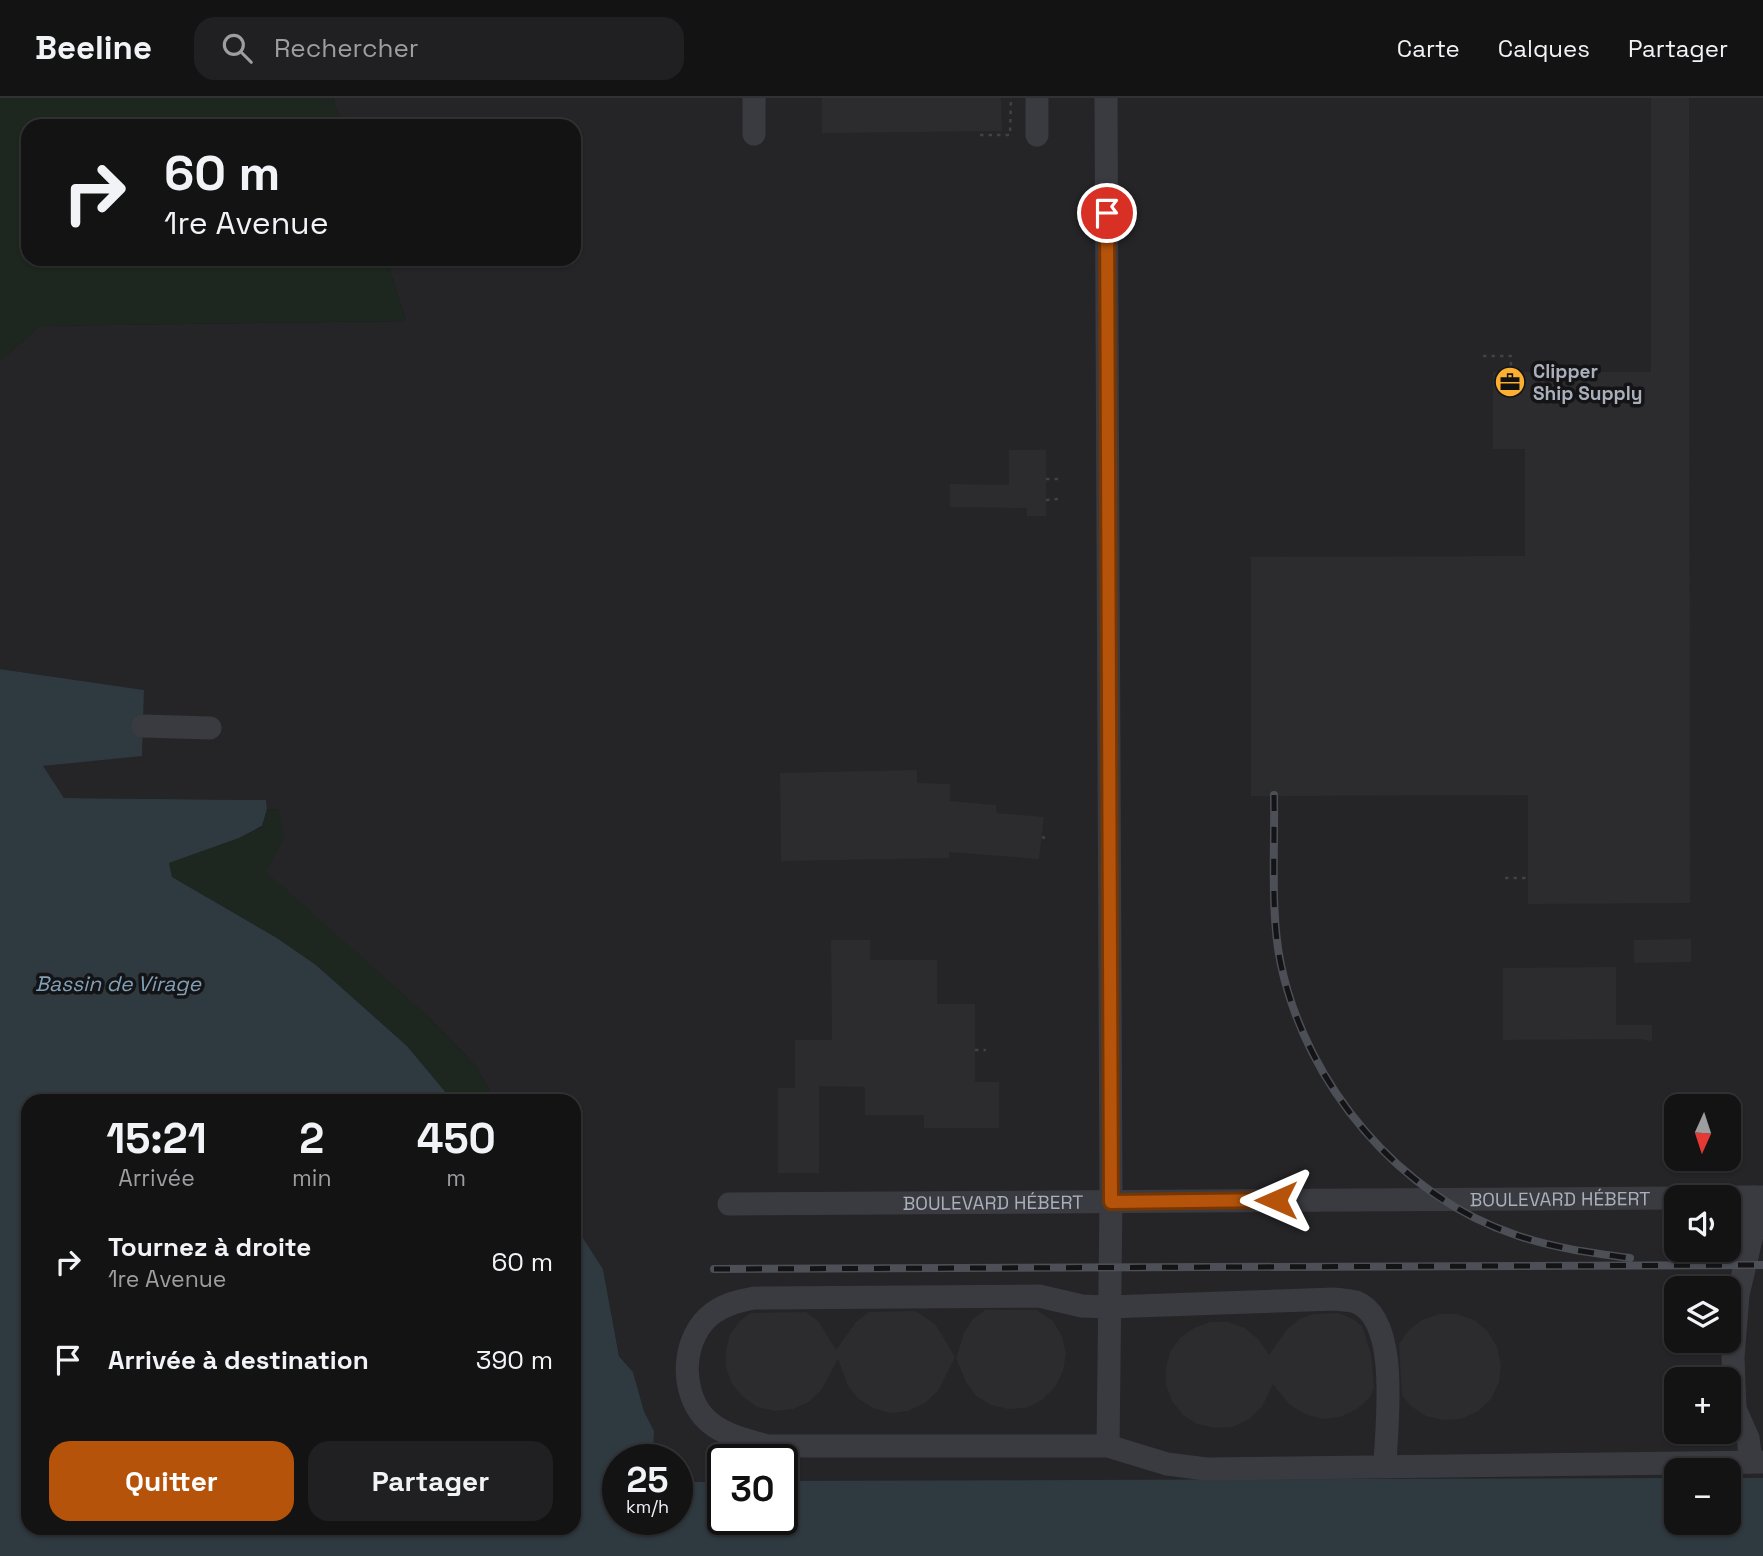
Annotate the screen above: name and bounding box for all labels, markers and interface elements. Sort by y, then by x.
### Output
search box [194,17,684,80]
text: Beeline [35,27,152,69]
icon: search [218,29,256,67]
text: Rechercher [274,31,419,65]
text: Carte [1397,33,1460,64]
text: Calques [1498,33,1590,64]
text: Partager [1628,33,1728,64]
text: 60 m [164,142,280,204]
icon: right [49,147,140,238]
pin [1077,183,1137,243]
icon: arrive [1088,194,1126,232]
text: 1re Avenue [164,203,329,243]
place label: Clipper Ship Supply [1533,359,1642,406]
office icon: Clipper Ship Supply [1493,365,1527,399]
water label: Bassin de Virage [35,970,203,997]
north arrow [1664,1094,1741,1171]
map controls [1664,1094,1741,1535]
text: 15:21 [106,1112,207,1165]
text: 2 [299,1112,324,1165]
text: 450 [417,1112,496,1165]
text: Arrivée [118,1163,195,1193]
text: min [292,1163,332,1193]
text: m [446,1163,466,1193]
position arrow [1239,1163,1313,1237]
button: sound [1664,1185,1741,1262]
street label: BOULEVARD HÉBERT [1470,1186,1650,1212]
street label: BOULEVARD HÉBERT [903,1189,1083,1215]
text: Tournez à droite [108,1230,311,1264]
icon: right [49,1243,87,1281]
text: 60 m [491,1245,553,1279]
text: 1re Avenue [108,1264,226,1294]
button: layers [1664,1276,1741,1353]
icon: arrive [49,1341,87,1379]
text: Arrivée à destination [108,1343,369,1377]
text: 390 m [476,1343,553,1377]
button: + [1664,1367,1741,1444]
button: Quitter [49,1441,294,1521]
button: Partager [308,1441,553,1521]
speed limit sign: 30 [707,1444,798,1535]
text: 25 [627,1458,668,1502]
button: − [1664,1458,1741,1535]
text: km/h [626,1495,669,1518]

